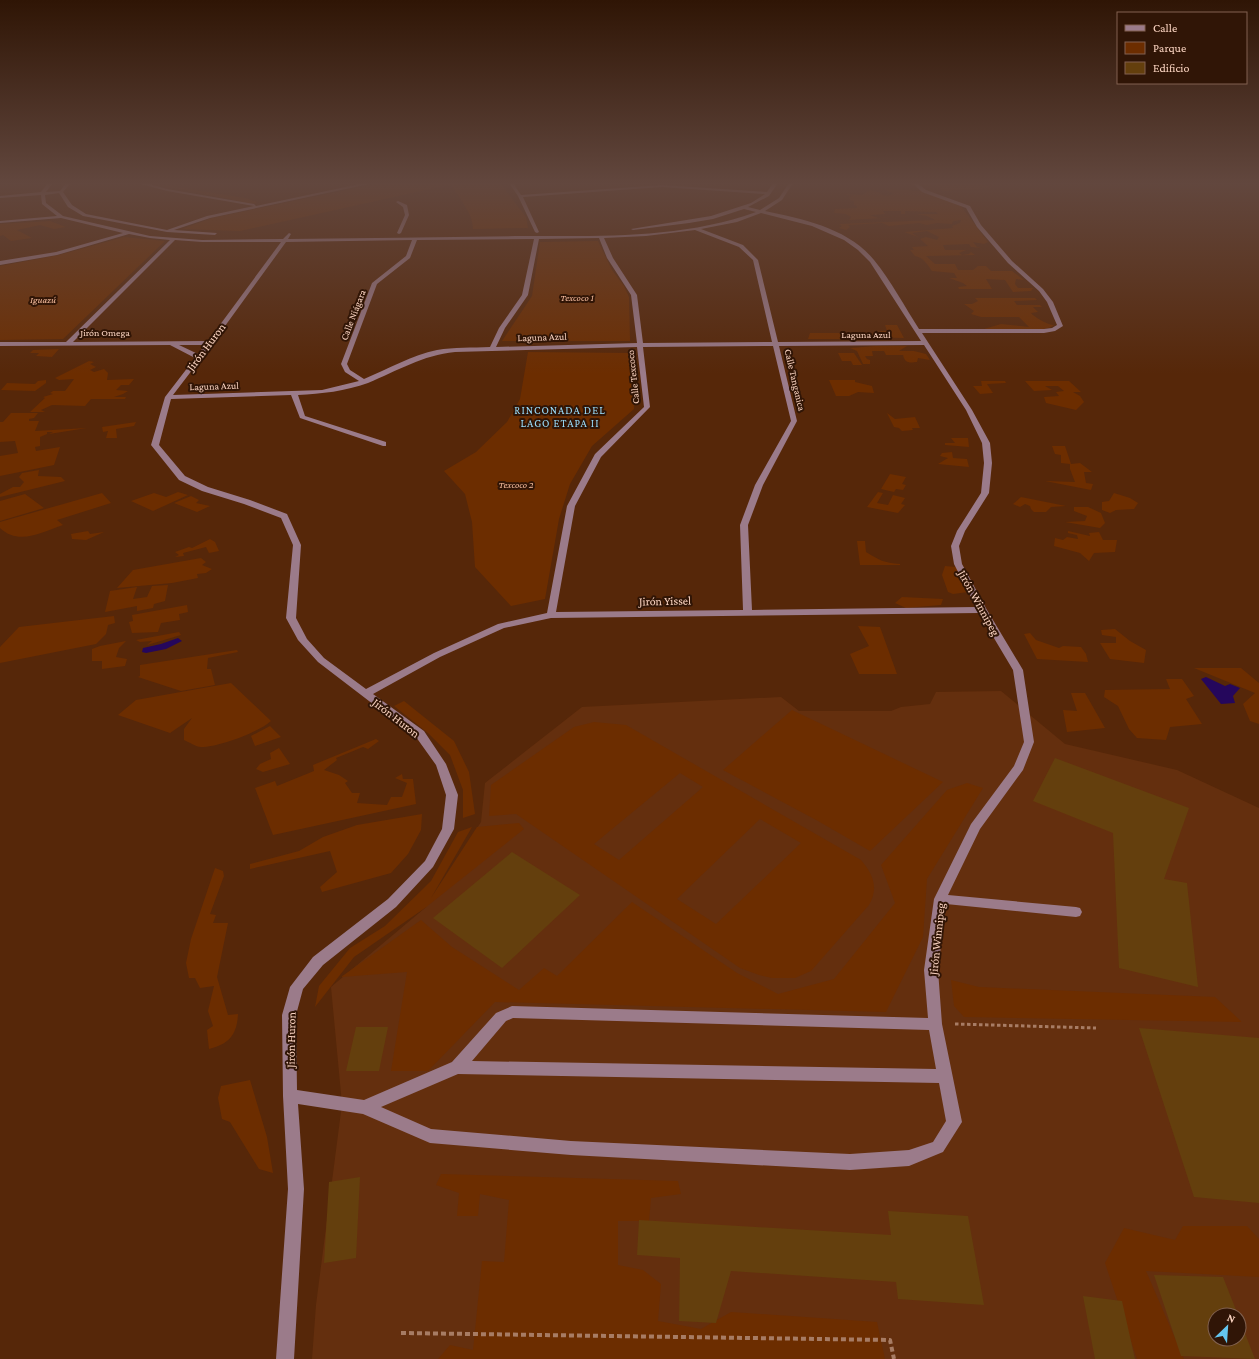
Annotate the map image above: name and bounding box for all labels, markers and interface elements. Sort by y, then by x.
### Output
legend [1117,12,1247,84]
text: Calle [1153,21,1177,35]
text: Parque [1153,41,1186,55]
text: Edificio [1153,61,1190,75]
street label: Calle Niágara [338,288,368,342]
park label: Texcoco 1 [560,292,594,303]
park label: Iguazú [30,294,56,305]
street label: Jirón Huron [183,320,229,374]
street label: Jirón Omega [79,327,130,338]
street label: Laguna Azul [841,329,891,340]
street label: Laguna Azul [517,331,567,343]
street label: Calle Tanganica [783,348,808,412]
street label: Calle Texcoco [625,350,641,404]
street label: Laguna Azul [189,380,239,392]
district label: RINCONADA DEL LAGO ETAPA II [514,404,606,429]
park label: Texcoco 2 [498,479,534,490]
street label: Jirón Winnipeg [955,567,1003,638]
street label: Jirón Yissel [638,594,691,608]
street label: Jirón Huron [369,695,423,741]
street label: Jirón Winnipeg [926,902,948,977]
street label: Jirón Huron [283,1011,298,1069]
north arrow [1207,1307,1247,1347]
text: N [1225,1311,1238,1325]

